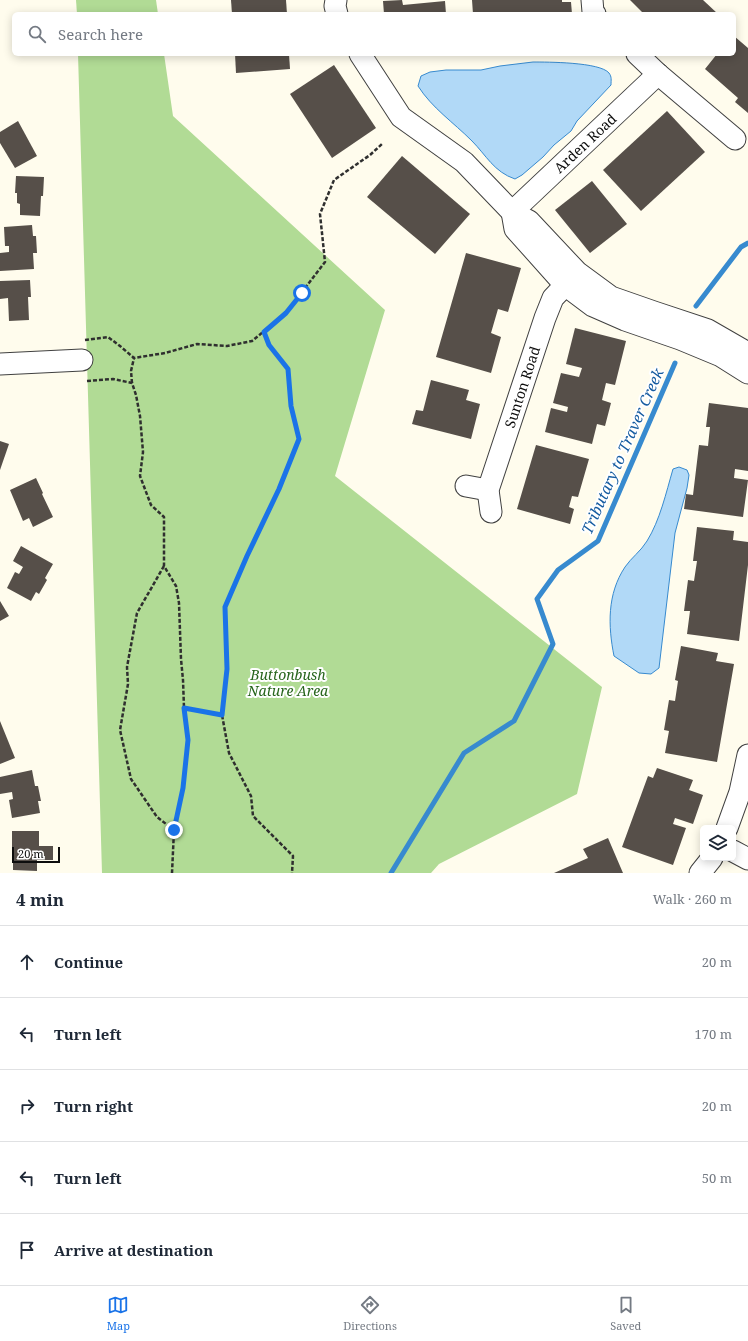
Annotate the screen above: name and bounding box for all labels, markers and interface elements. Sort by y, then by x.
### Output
search box [12,12,736,56]
icon: search [26,23,48,45]
text: Search here [58,24,143,44]
street label: Arden Road [550,109,621,177]
route start [293,284,311,302]
street label: Sunton Road [500,343,544,430]
water label: Tributary to Traver Creek [576,364,668,537]
park label: Buttonbush Nature Area [247,665,329,700]
route end [165,821,183,839]
map controls [700,825,736,861]
button: layers [700,825,736,861]
scale bar [12,845,60,864]
text: 20 m [18,846,44,861]
text: 4 min [16,888,64,911]
text: Walk · 260 m [653,890,732,908]
icon: ahead [16,951,38,973]
text: Continue [54,952,123,972]
text: 20 m [702,953,732,971]
icon: left [16,1023,38,1045]
text: Turn left [54,1024,122,1044]
text: 170 m [695,1025,732,1043]
icon: right [16,1095,38,1117]
text: Turn right [54,1096,133,1116]
text: 20 m [702,1097,732,1115]
icon: left [16,1167,38,1189]
text: Turn left [54,1168,122,1188]
text: 50 m [702,1169,732,1187]
icon: arrive [16,1239,38,1261]
text: Arrive at destination [54,1240,213,1260]
tab: Map [107,1294,130,1333]
tab: Directions [343,1294,397,1333]
tab: Saved [610,1294,641,1333]

